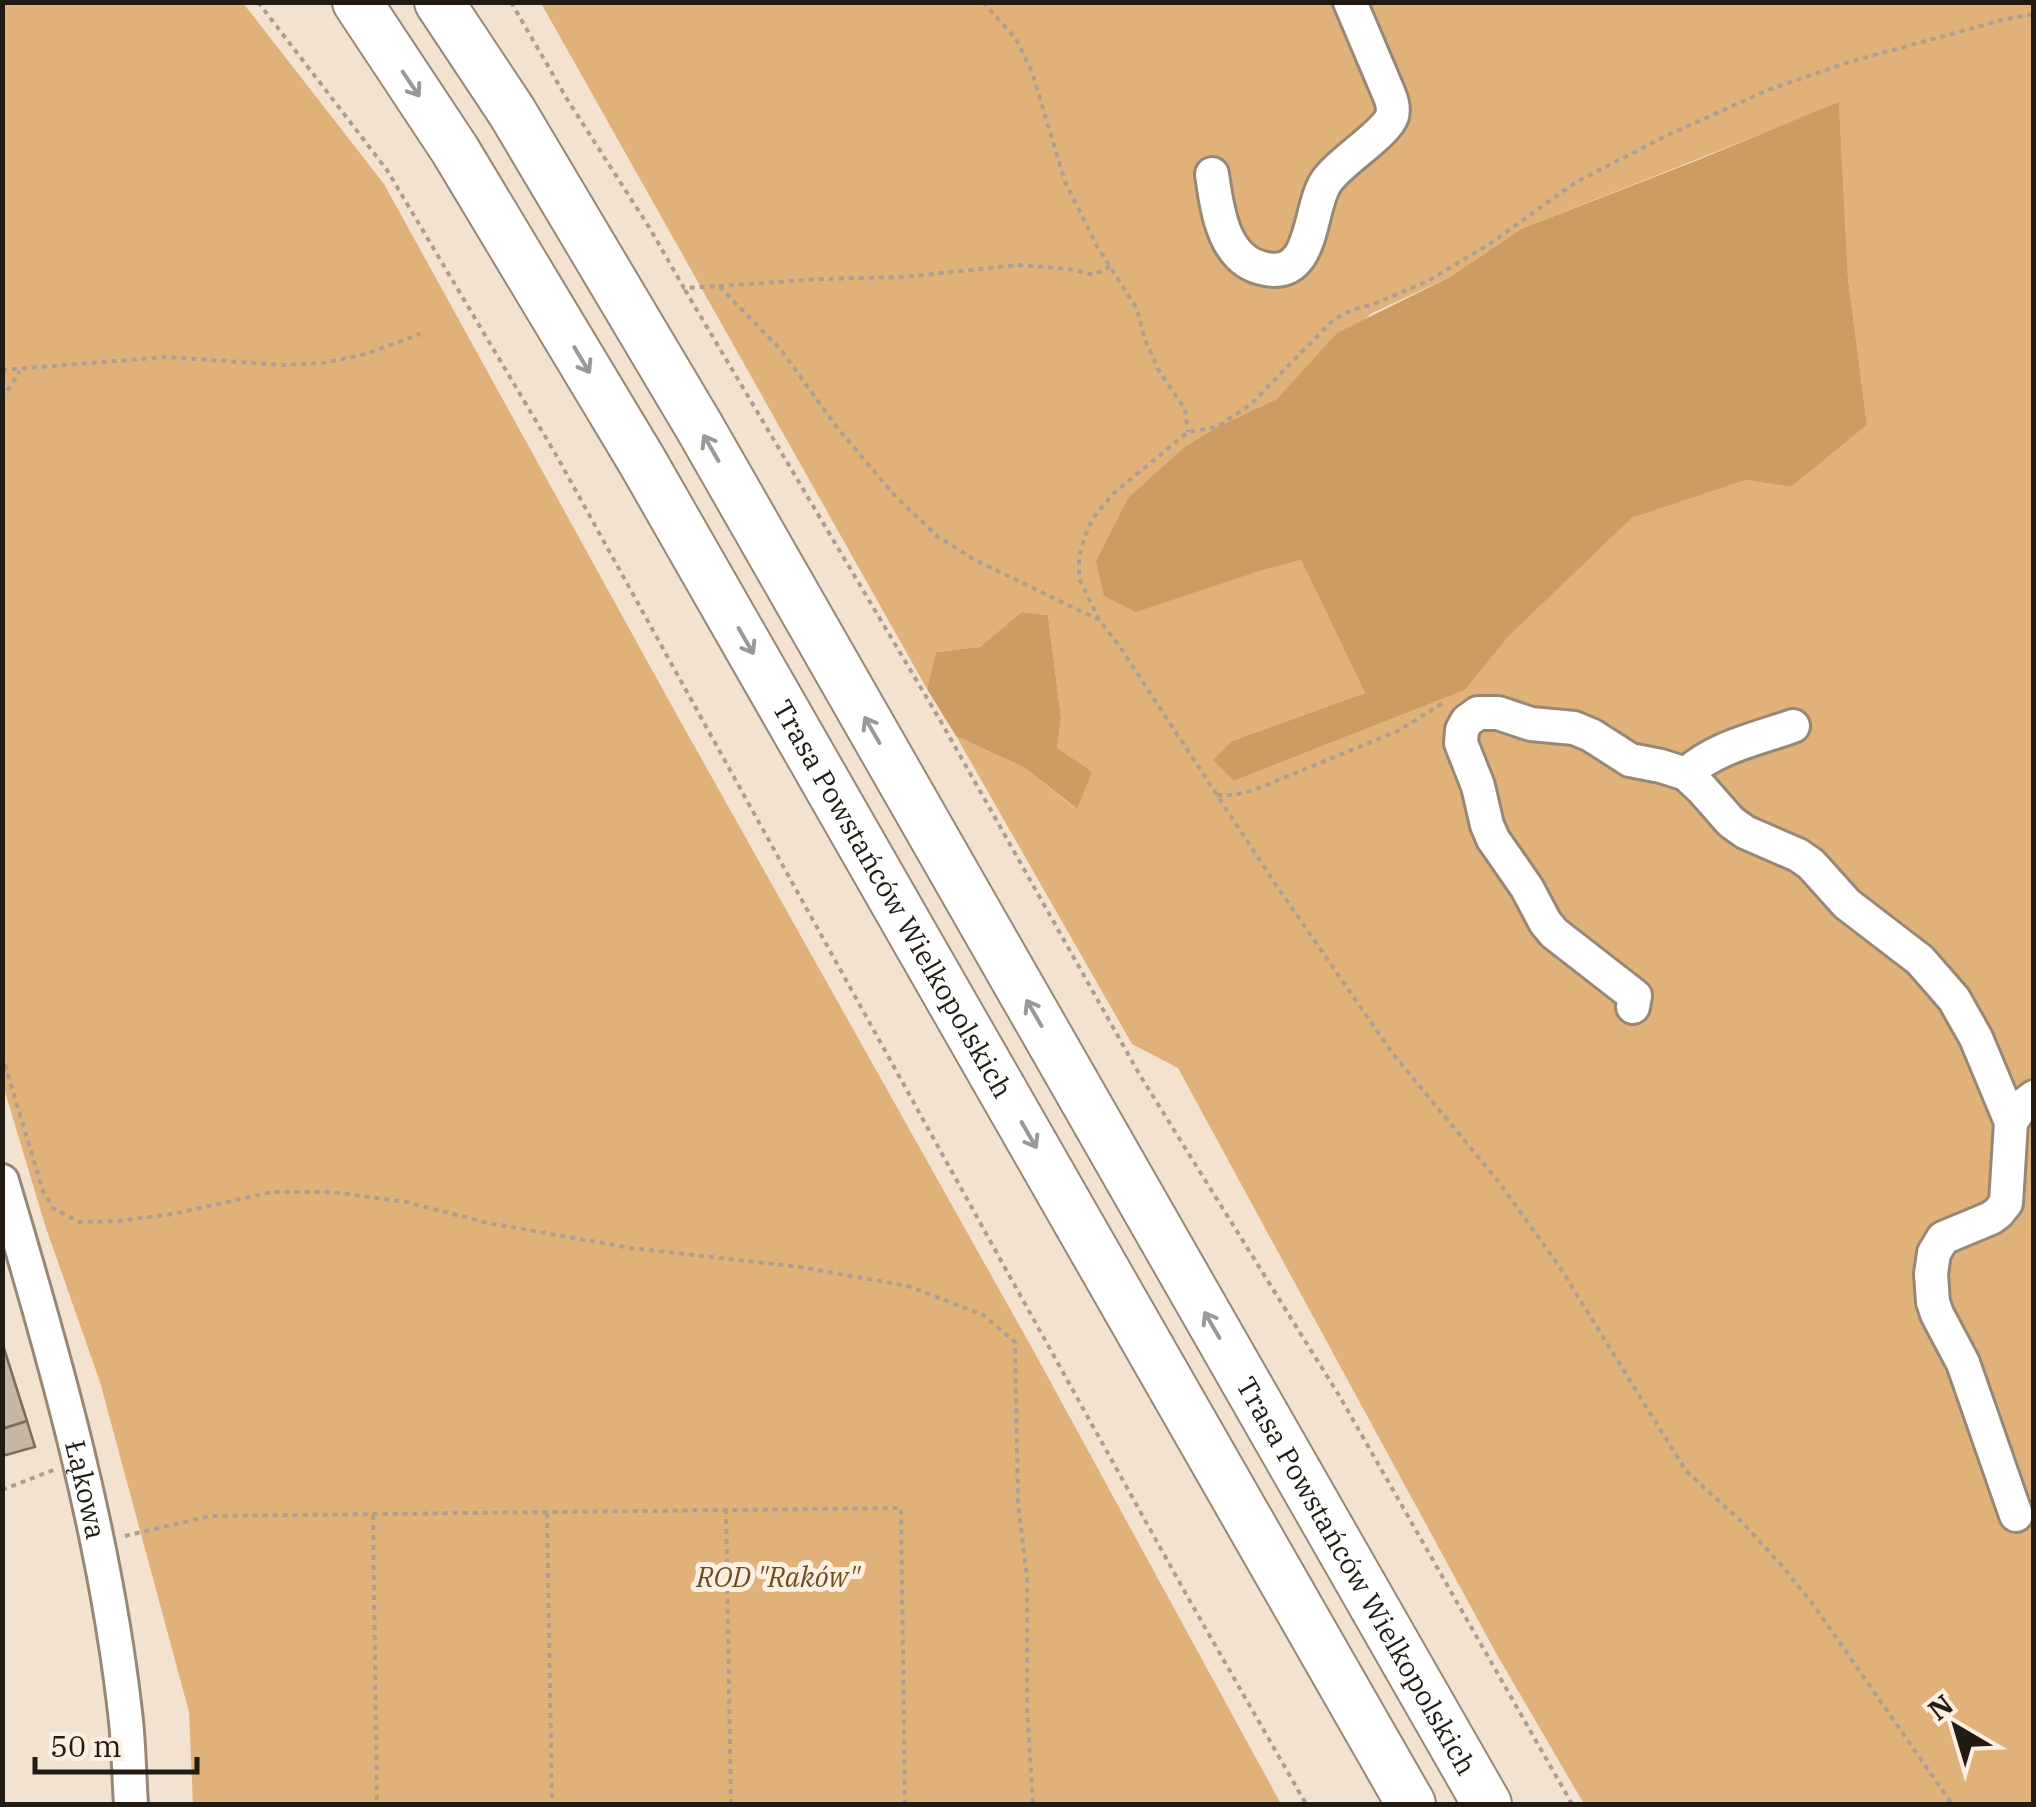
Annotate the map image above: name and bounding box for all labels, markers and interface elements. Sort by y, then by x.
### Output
one-way arrow [400,69,421,97]
one-way arrow [571,345,592,374]
one-way arrow [701,434,721,463]
one-way arrow [736,626,756,655]
street label: Trasa Powstańców Wielkopolskich [765,693,1022,1104]
one-way arrow [862,716,882,746]
one-way arrow [1023,998,1043,1028]
one-way arrow [1019,1120,1039,1150]
one-way arrow [1202,1311,1222,1340]
street label: Trasa Powstańców Wielkopolskich [1228,1370,1485,1781]
street label: Łąkowa [57,1436,115,1542]
park label: ROD "Raków" [695,1558,862,1595]
north arrow [1906,1677,2006,1777]
text: N [1920,1686,1960,1728]
scale bar [35,1712,198,1774]
text: 50 m [50,1726,122,1765]

